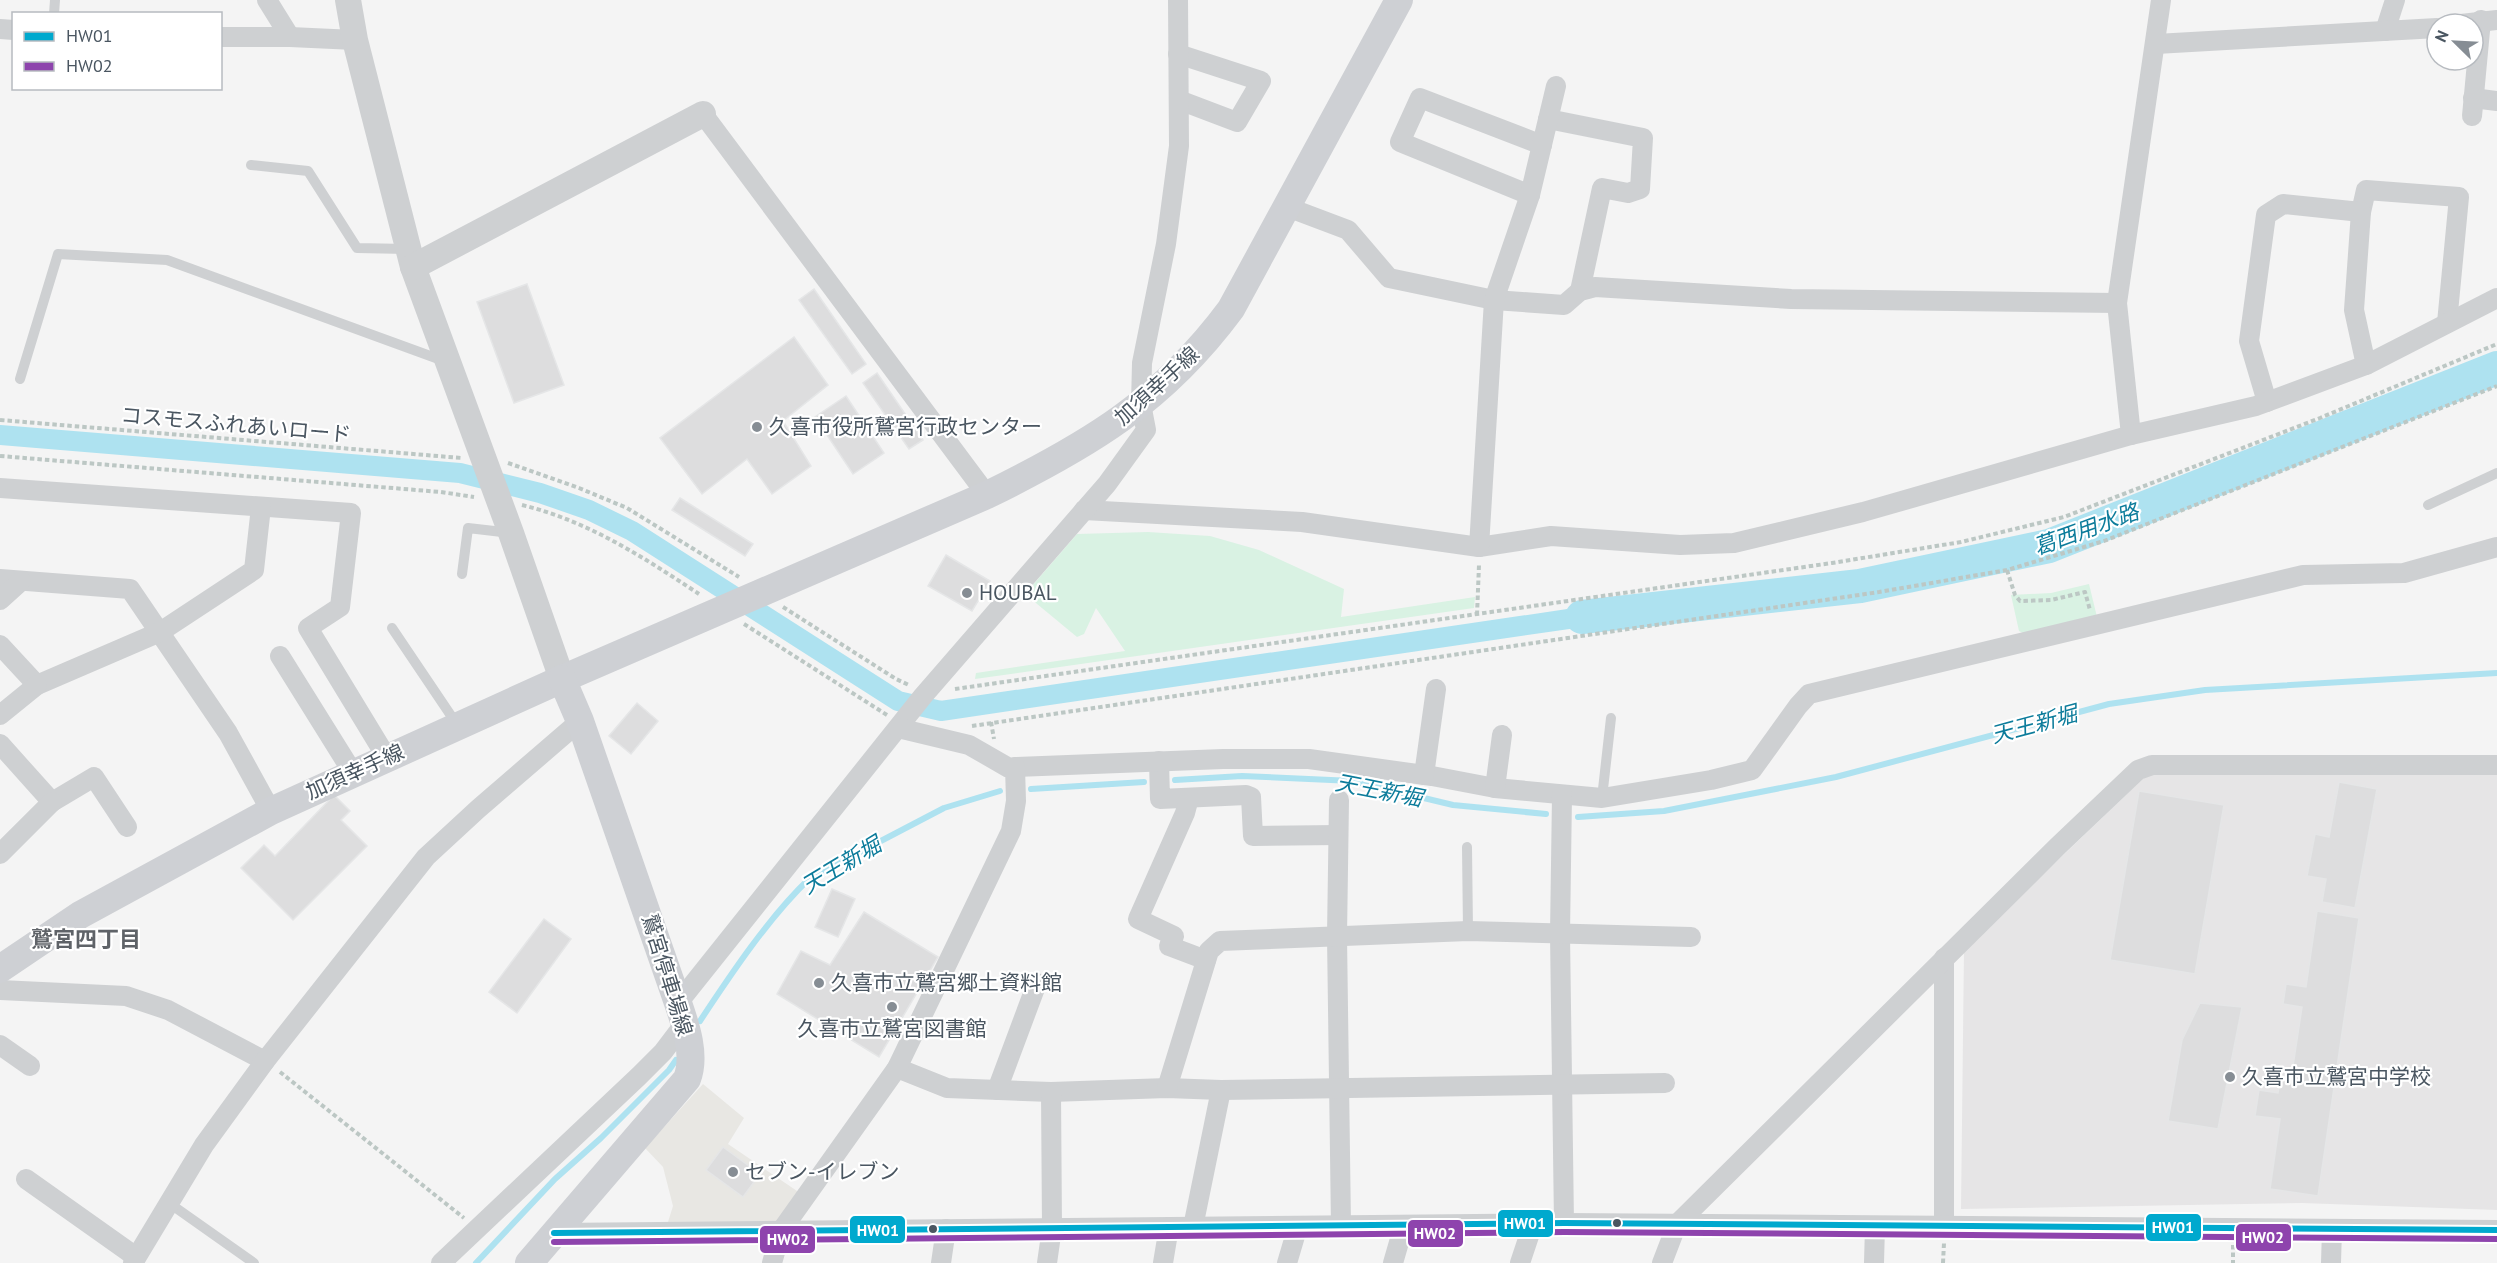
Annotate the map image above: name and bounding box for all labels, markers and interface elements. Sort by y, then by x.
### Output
legend [12,12,222,90]
north arrow [2425,12,2485,72]
text: HW01 [66,24,113,47]
text: N [2430,27,2453,45]
text: HW02 [66,54,113,77]
street label: 加須幸手線 [1109,340,1205,431]
street label: コスモスふれあいロード [120,401,352,448]
place label: 久喜市役所鷲宮行政センター [769,413,1042,440]
marker: 久喜市役所鷲宮行政センター [750,420,764,434]
water label: 葛西用水路 [2030,496,2144,561]
place label: HOUBAL [979,579,1057,606]
marker: HOUBAL [960,586,974,600]
water label: 天王新堀 [1988,698,2083,749]
street label: 加須幸手線 [301,738,408,805]
water label: 天王新堀 [1333,768,1428,813]
water label: 天王新堀 [796,829,888,900]
street label: 鷲宮停車場線 [636,911,699,1039]
district label: 鷲宮四丁目 [31,925,141,953]
place label: 久喜市立鷲宮郷土資料館 [831,969,1062,996]
marker: 久喜市立鷲宮郷土資料館 [812,976,826,990]
marker: 久喜市立鷲宮図書館 [885,1000,899,1014]
place label: 久喜市立鷲宮図書館 [798,1015,987,1042]
place label: 久喜市立鷲宮中学校 [2242,1063,2431,1090]
marker: 久喜市立鷲宮中学校 [2223,1070,2237,1084]
place label: セブン-イレブン [745,1158,900,1185]
marker: セブン-イレブン [726,1165,740,1179]
line badge: HW01 [1497,1209,1554,1238]
text: HW01 [1504,1213,1546,1233]
line badge: HW01 [2145,1213,2202,1242]
line badge: HW01 [849,1215,906,1244]
unlabelled marker [1611,1217,1623,1229]
text: HW01 [2152,1217,2194,1237]
line badge: HW02 [1407,1219,1464,1248]
text: HW01 [857,1220,899,1240]
unlabelled marker [927,1223,939,1235]
text: HW02 [1414,1223,1456,1243]
line badge: HW02 [2235,1223,2292,1252]
line badge: HW02 [759,1225,816,1254]
text: HW02 [2242,1227,2284,1247]
text: HW02 [767,1229,809,1249]

